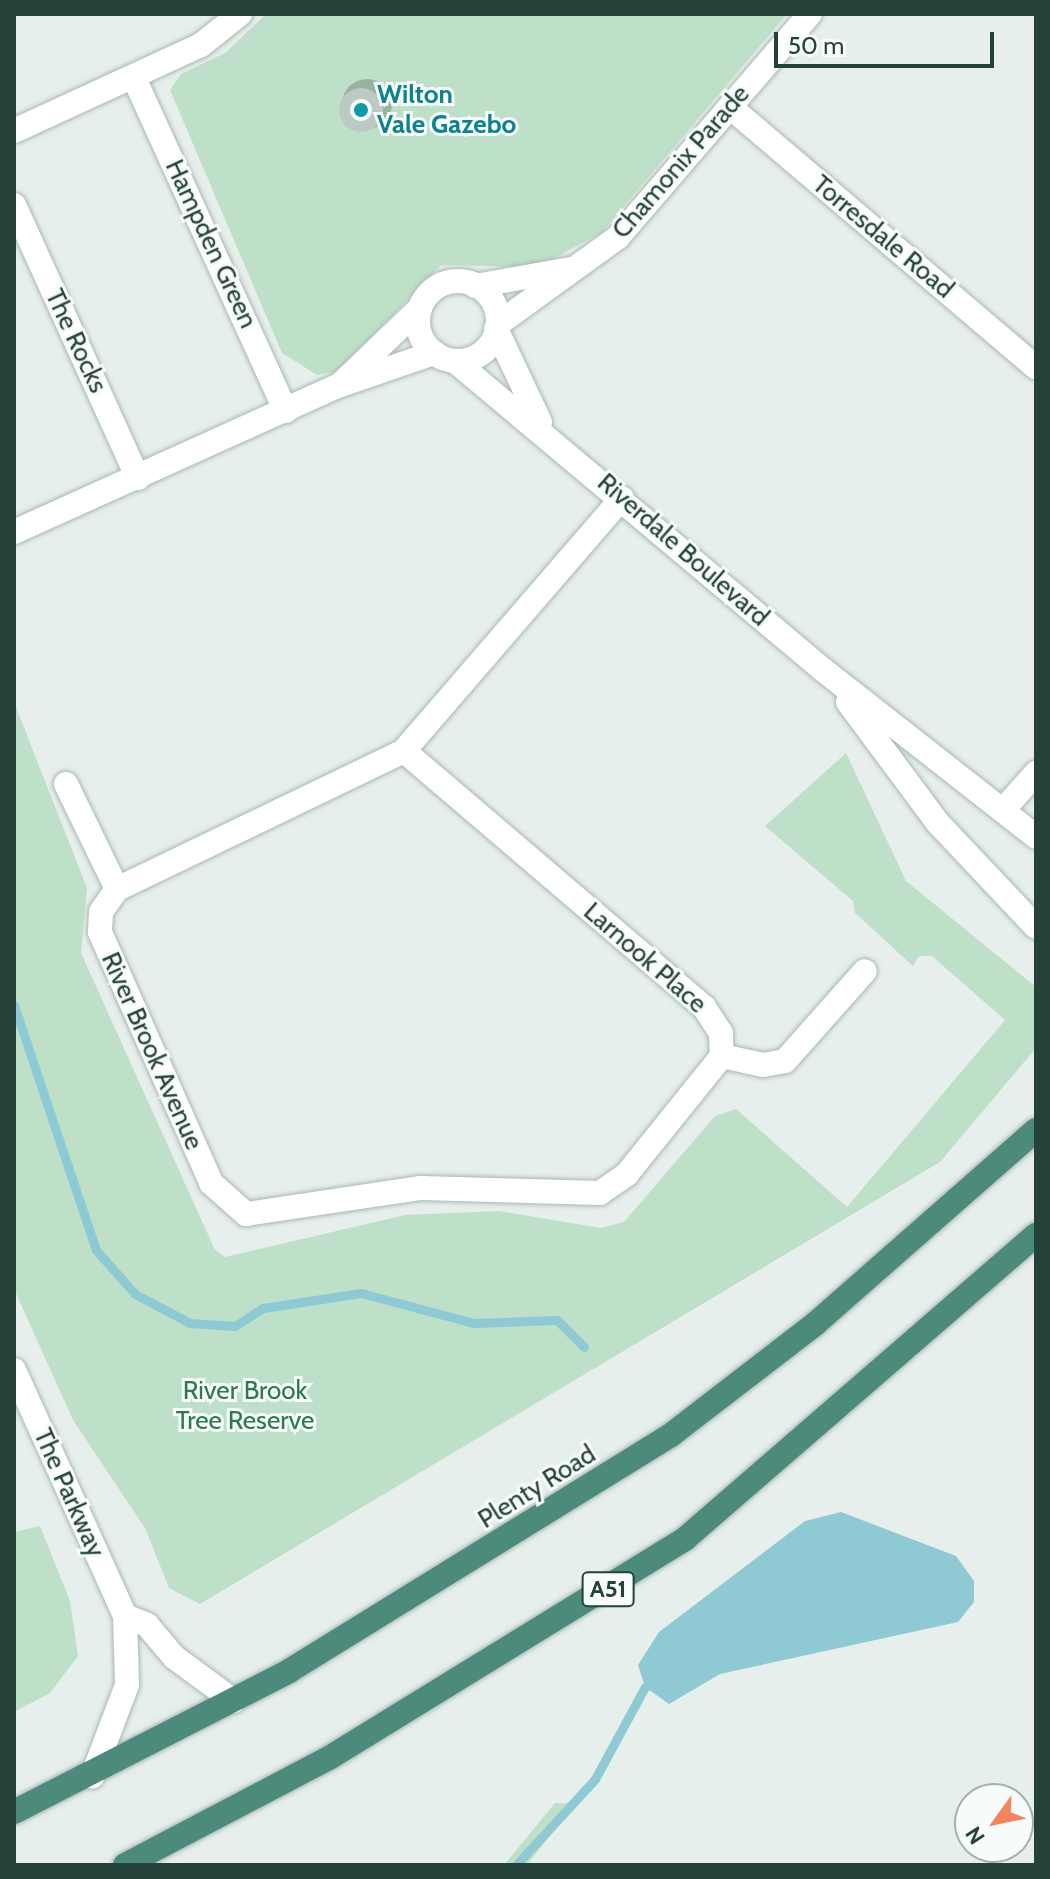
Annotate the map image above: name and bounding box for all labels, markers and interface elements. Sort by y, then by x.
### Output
scale bar [778,16,998,66]
text: 50 m [788,31,844,60]
place label: Wilton Vale Gazebo [377,79,516,140]
street label: Chamonix Parade [606,79,756,245]
marker: Wilton Vale Gazebo [352,101,370,119]
street label: Hampden Green [158,155,264,333]
street label: Torresdale Road [806,169,960,305]
street label: The Rocks [38,284,114,398]
street label: Riverdale Boulevard [591,467,775,633]
street label: Larnook Place [577,896,713,1020]
street label: River Brook Avenue [94,947,210,1155]
park label: River Brook Tree Reserve [176,1375,314,1436]
street label: The Parkway [27,1424,111,1562]
street label: Plenty Road [473,1439,601,1535]
road number: A51 [580,1569,636,1609]
north arrow [954,1783,1034,1863]
text: N [960,1821,991,1849]

